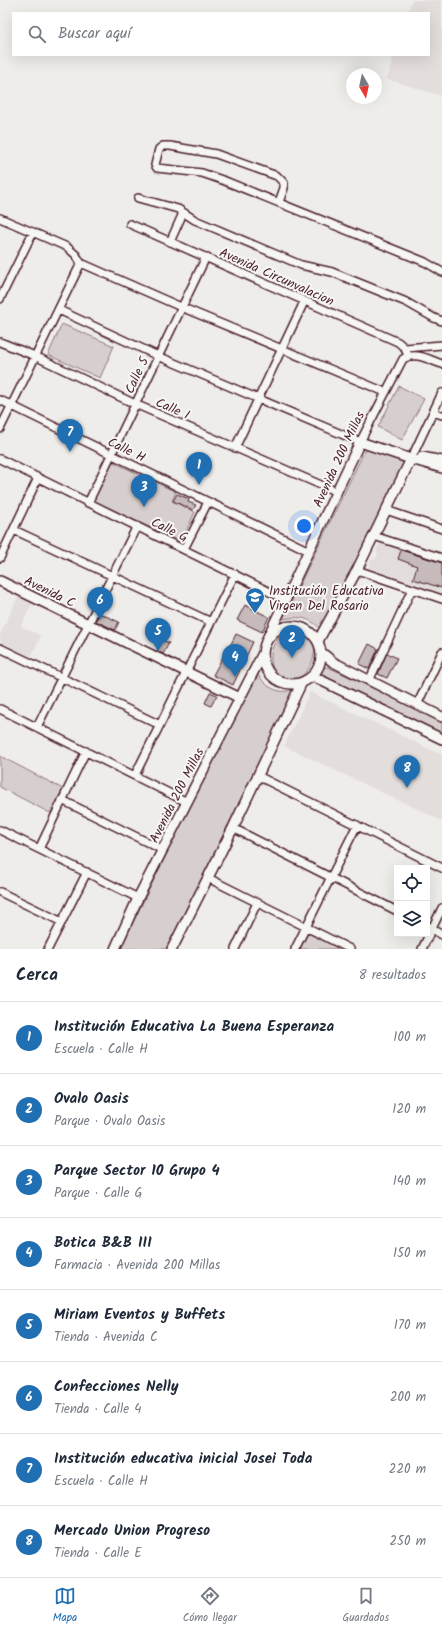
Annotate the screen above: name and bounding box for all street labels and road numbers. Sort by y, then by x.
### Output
street label: Avenida Circunvalacion [216,243,337,312]
street label: Calle 5 [120,353,155,397]
street label: Calle I [152,393,193,426]
street label: Avenida 200 Millas [308,408,371,511]
street label: Calle H [104,432,149,469]
street label: Calle G [147,512,192,548]
street label: Avenida C [20,571,79,614]
street label: Avenida 200 Millas [144,744,211,847]

